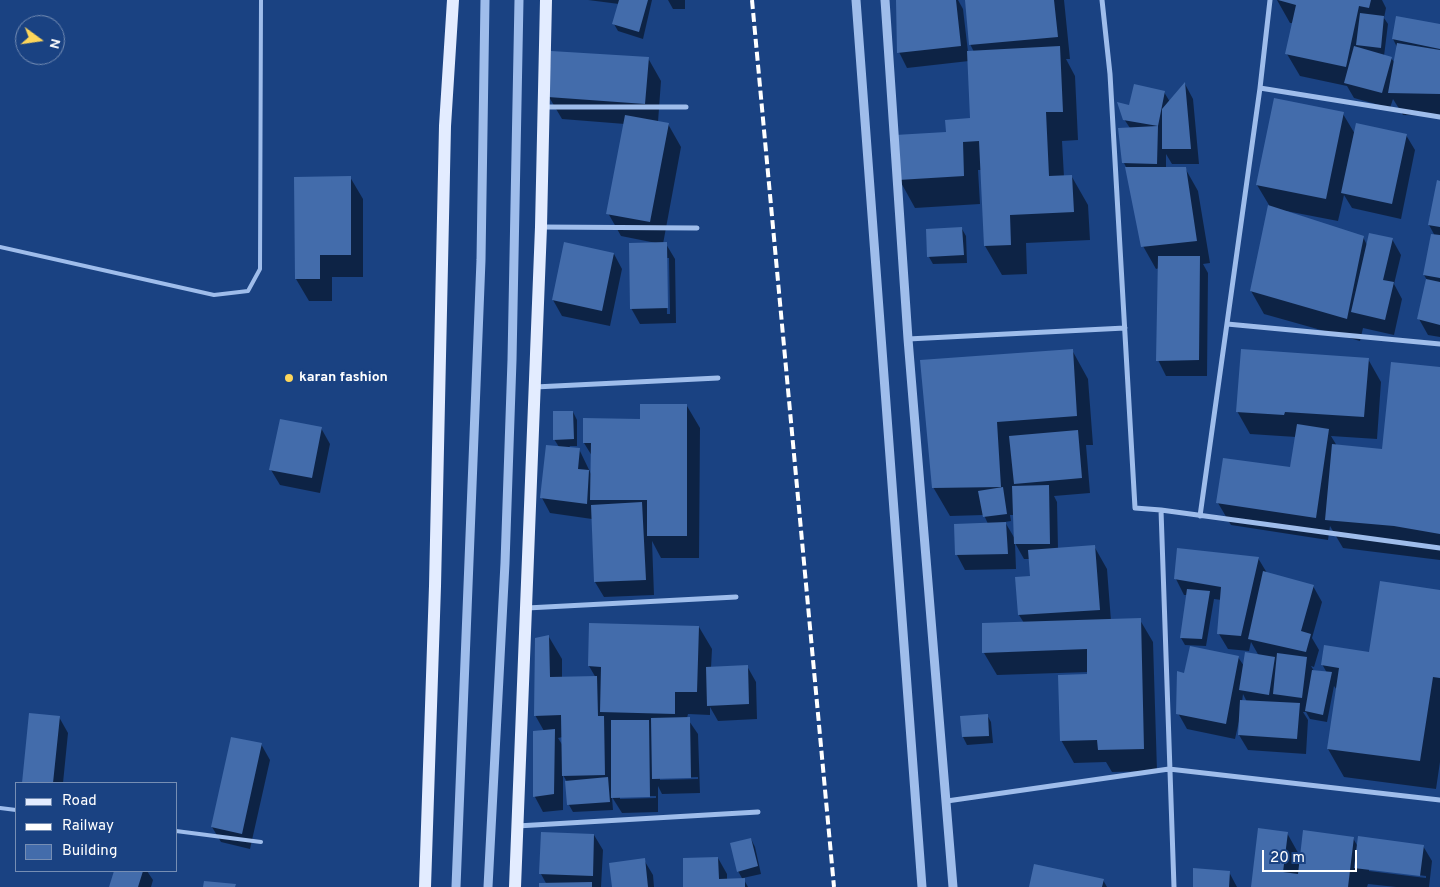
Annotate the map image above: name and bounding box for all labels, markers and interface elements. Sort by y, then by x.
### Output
north arrow [15,15,65,65]
text: N [45,37,64,50]
place label: karan fashion [299,370,388,386]
marker: karan fashion [283,372,295,384]
legend [15,782,178,872]
text: Road [62,792,97,811]
text: Railway [62,817,114,836]
scale bar [1265,840,1360,872]
text: Building [62,842,117,861]
text: 20 m [1270,849,1305,868]

